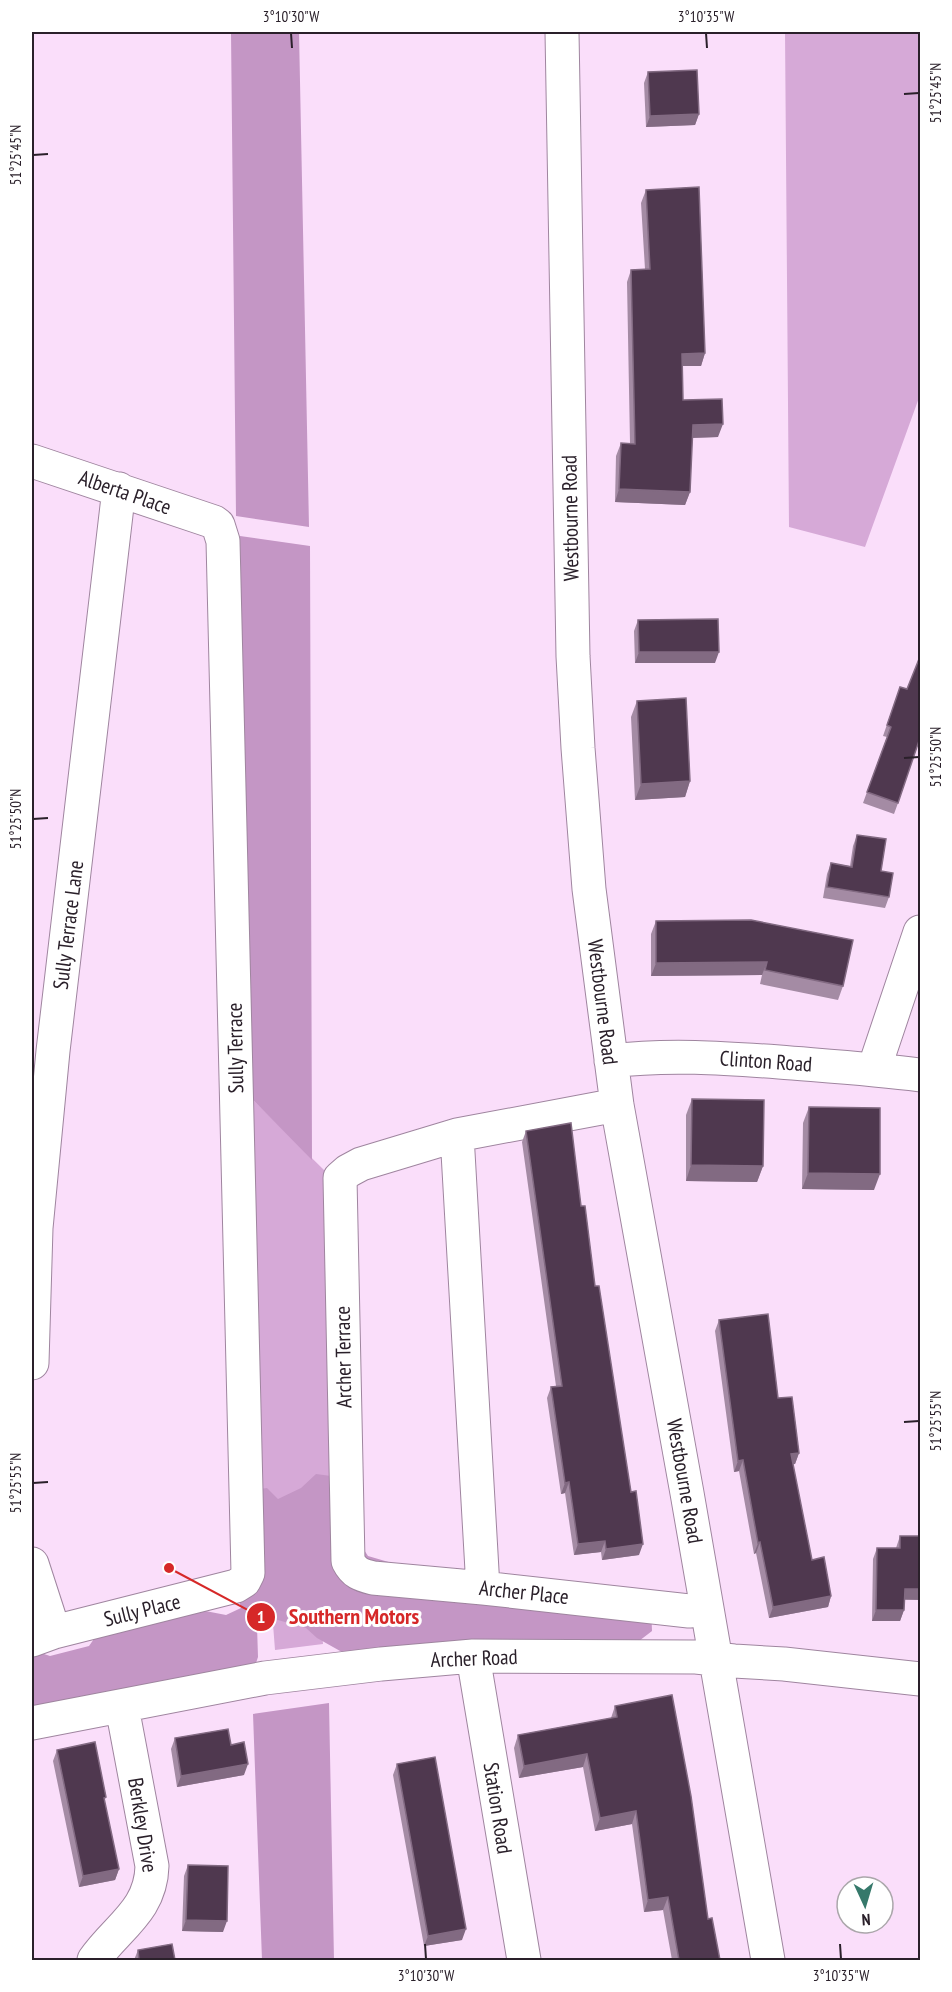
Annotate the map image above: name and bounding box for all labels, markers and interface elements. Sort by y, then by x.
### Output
text: 3°10'30"W [263,7,319,26]
text: 3°10'35"W [678,7,734,26]
text: 51°25'45"N [926,63,945,123]
text: 51°25'45"N [6,125,25,185]
street label: Westbourne Road [555,455,585,581]
street label: Alberta Place [75,464,175,520]
text: 51°25'50"N [926,727,945,787]
text: 51°25'50"N [6,789,25,849]
street label: Sully Terrace Lane [47,859,89,991]
street label: Westbourne Road [582,938,624,1066]
street label: Sully Terrace [221,1002,249,1094]
street label: Clinton Road [719,1044,813,1078]
street label: Archer Terrace [329,1306,357,1408]
text: 51°25'55"N [926,1391,945,1451]
street label: Westbourne Road [661,1417,709,1545]
text: 51°25'55"N [6,1453,25,1513]
street label: Archer Place [478,1574,570,1610]
street label: Sully Place [101,1587,183,1633]
callout: Southern Motors [246,1597,431,1637]
text: Southern Motors [289,1602,420,1630]
text: 1 [257,1605,265,1628]
street label: Archer Road [430,1643,518,1673]
street label: Station Road [477,1760,519,1856]
street label: Berkley Drive [122,1776,164,1874]
north arrow [835,1875,895,1935]
text: N [861,1910,871,1930]
text: 3°10'30"W [398,1966,454,1985]
text: 3°10'35"W [813,1966,869,1985]

